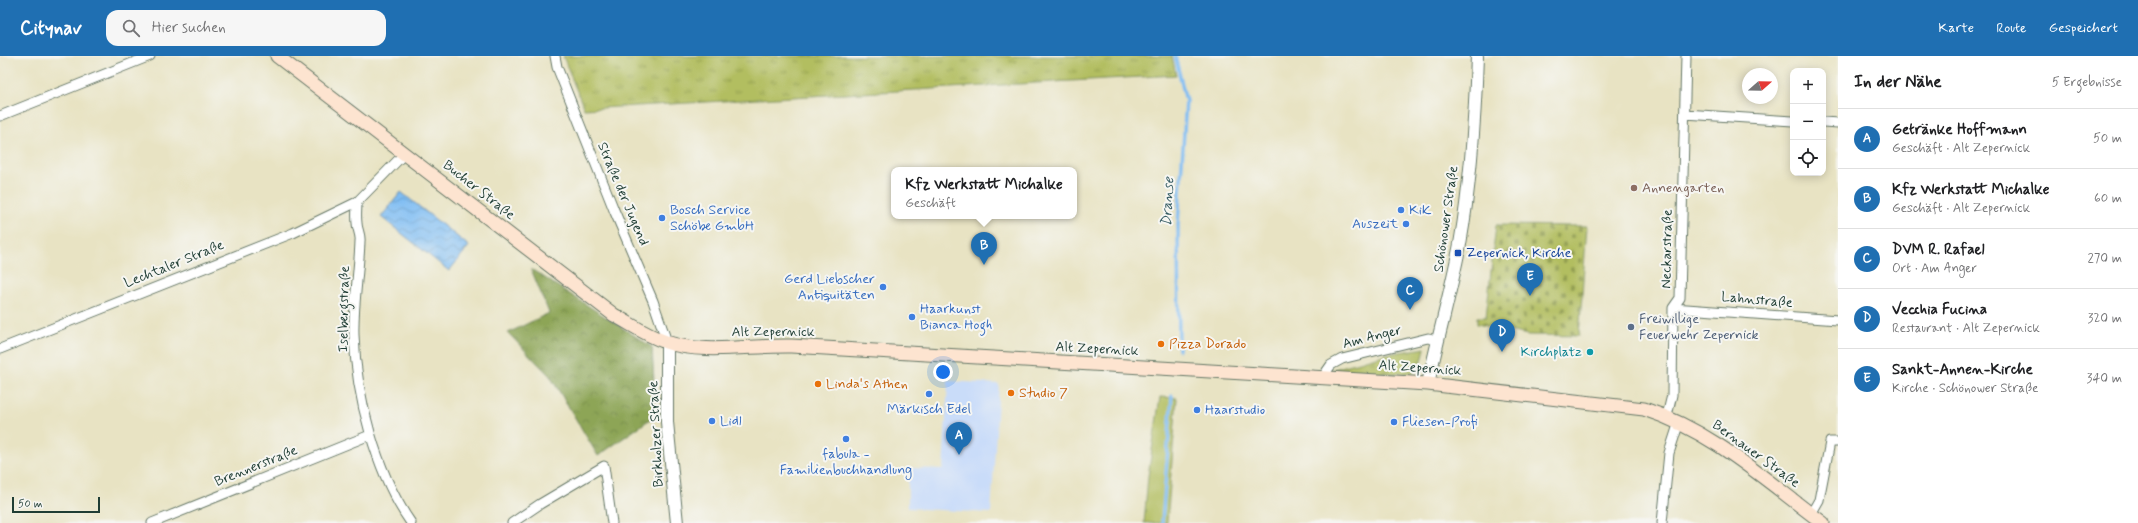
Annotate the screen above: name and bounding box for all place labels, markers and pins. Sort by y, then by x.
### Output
place label: Annengarten [1642,179,1724,197]
marker: Annengarten [1629,183,1639,193]
place label: Bosch Service Schöbe GmbH [670,201,754,235]
place label: KiK [1409,201,1432,219]
marker: KiK [1396,205,1406,215]
marker: Bosch Service Schöbe GmbH [657,213,667,223]
place label: Auszeit [1352,215,1399,233]
marker: Auszeit [1401,219,1411,229]
pin: B [971,232,997,265]
place label: Zepernick, Kirche [1466,244,1572,262]
marker: Zepernick, Kirche [1453,248,1463,258]
pin: E [1517,263,1543,296]
place label: Gerd Liebscher Antiquitäten [784,270,875,304]
pin: C [1397,277,1423,310]
marker: Gerd Liebscher Antiquitäten [878,282,888,292]
place label: Haarkunst Bianca Hogh [920,300,992,336]
place label: Freiwillige Feuerwehr Zepernick [1639,310,1759,344]
marker: Haarkunst Bianca Hogh [907,312,917,322]
pin: D [1489,319,1515,352]
marker: Freiwillige Feuerwehr Zepernick [1626,322,1636,332]
place label: Pizza Dorado [1169,335,1247,353]
marker: Pizza Dorado [1156,339,1166,349]
place label: Kirchplatz [1520,343,1582,361]
marker: Kirchplatz [1585,347,1595,357]
place label: Linda's Athen [826,375,908,393]
marker: Linda's Athen [813,379,823,389]
place label: Studio 7 [1019,384,1068,402]
marker: Studio 7 [1006,388,1016,398]
marker: Märkisch Edel [924,389,934,399]
place label: Märkisch Edel [887,400,971,418]
place label: Haarstudio [1205,401,1265,419]
marker: Haarstudio [1192,405,1202,415]
place label: Lidl [720,412,742,430]
place label: Fliesen-Profi [1402,413,1478,431]
marker: Lidl [707,416,717,426]
marker: Fliesen-Profi [1389,417,1399,427]
pin: A [946,422,972,455]
marker: fabula - Familienbuchhandlung [841,434,851,444]
place label: fabula - Familienbuchhandlung [780,445,912,480]

